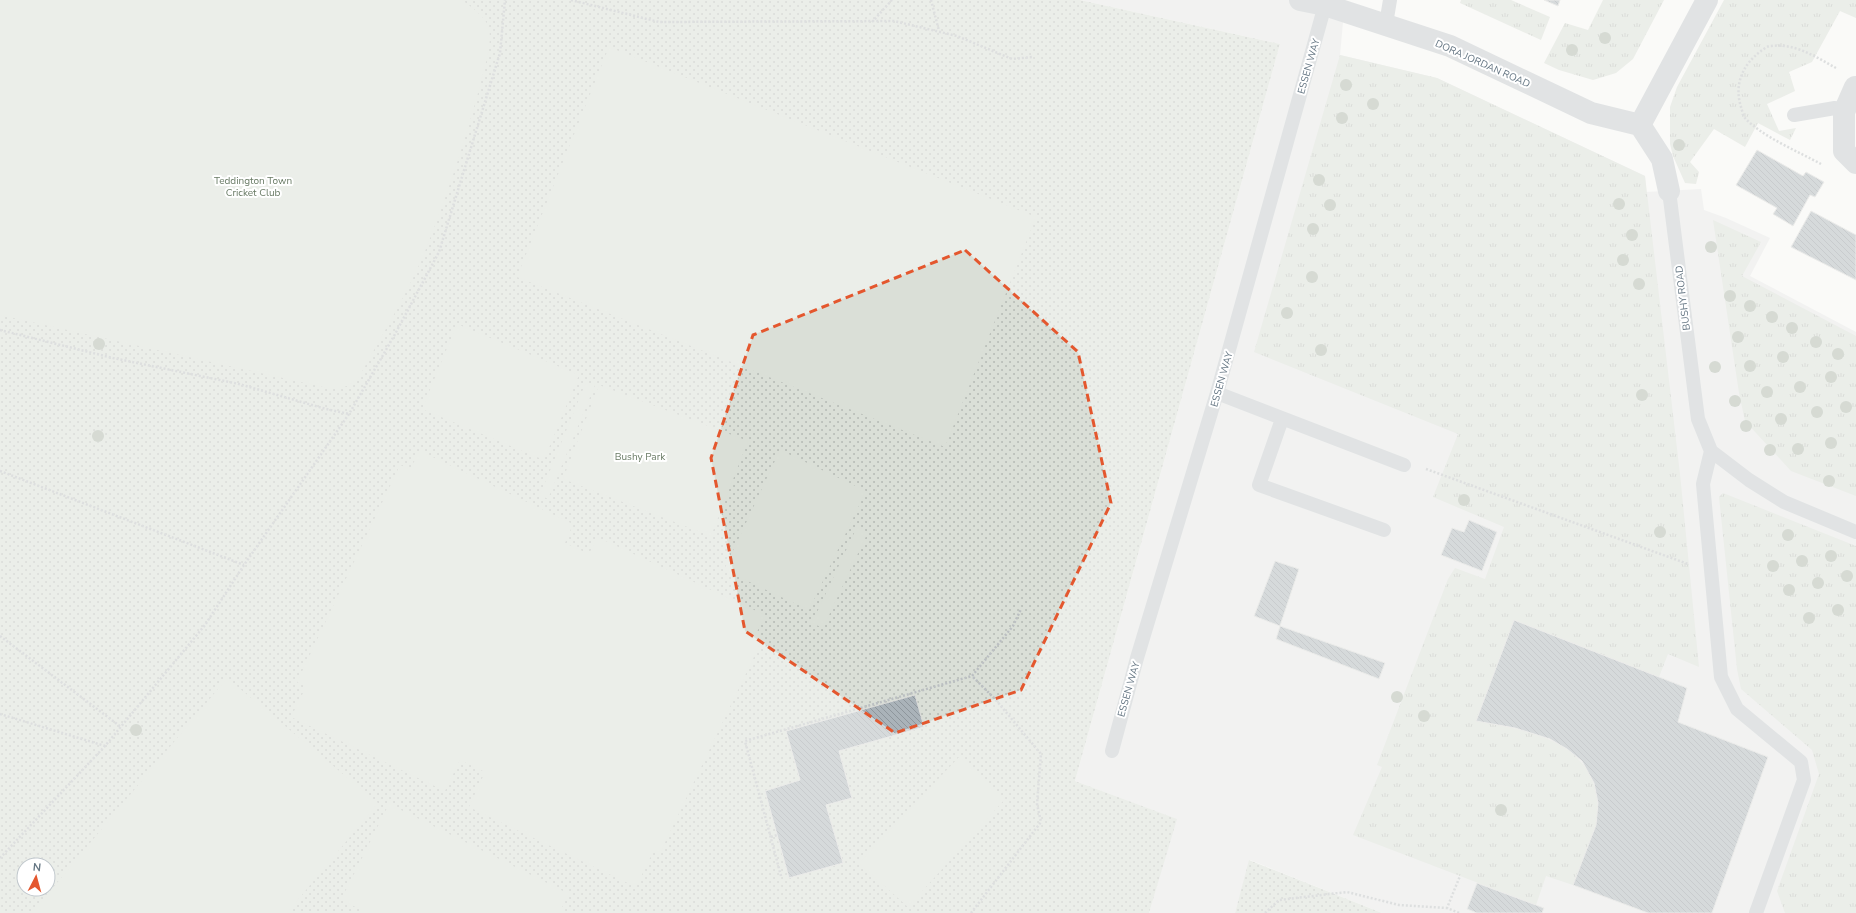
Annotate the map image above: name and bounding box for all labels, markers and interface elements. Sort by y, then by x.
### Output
street label: ESSEN WAY [1294,36,1324,96]
street label: DORA JORDAN ROAD [1433,37,1532,91]
park label: Teddington Town Cricket Club [214,174,292,200]
street label: BUSHY ROAD [1672,265,1694,331]
street label: ESSEN WAY [1207,349,1237,409]
park label: Bushy Park [615,450,666,464]
street label: ESSEN WAY [1114,659,1144,719]
north arrow [16,857,56,897]
text: N [32,860,42,875]

